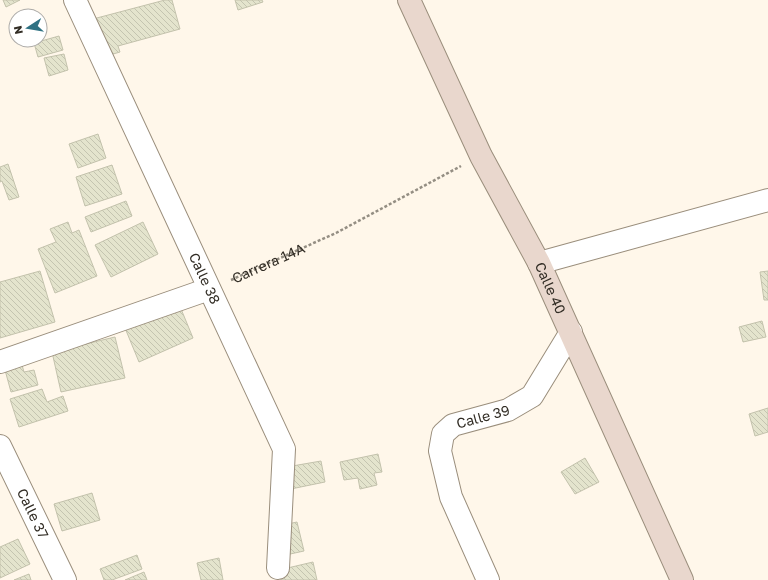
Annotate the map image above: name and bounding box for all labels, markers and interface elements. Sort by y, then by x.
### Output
north arrow [8,8,48,48]
text: N [11,25,25,36]
street label: Carrera 14A [229,239,308,286]
street label: Calle 38 [186,250,224,306]
street label: Calle 40 [532,259,570,316]
street label: Calle 39 [454,401,511,432]
street label: Calle 37 [14,485,53,541]

